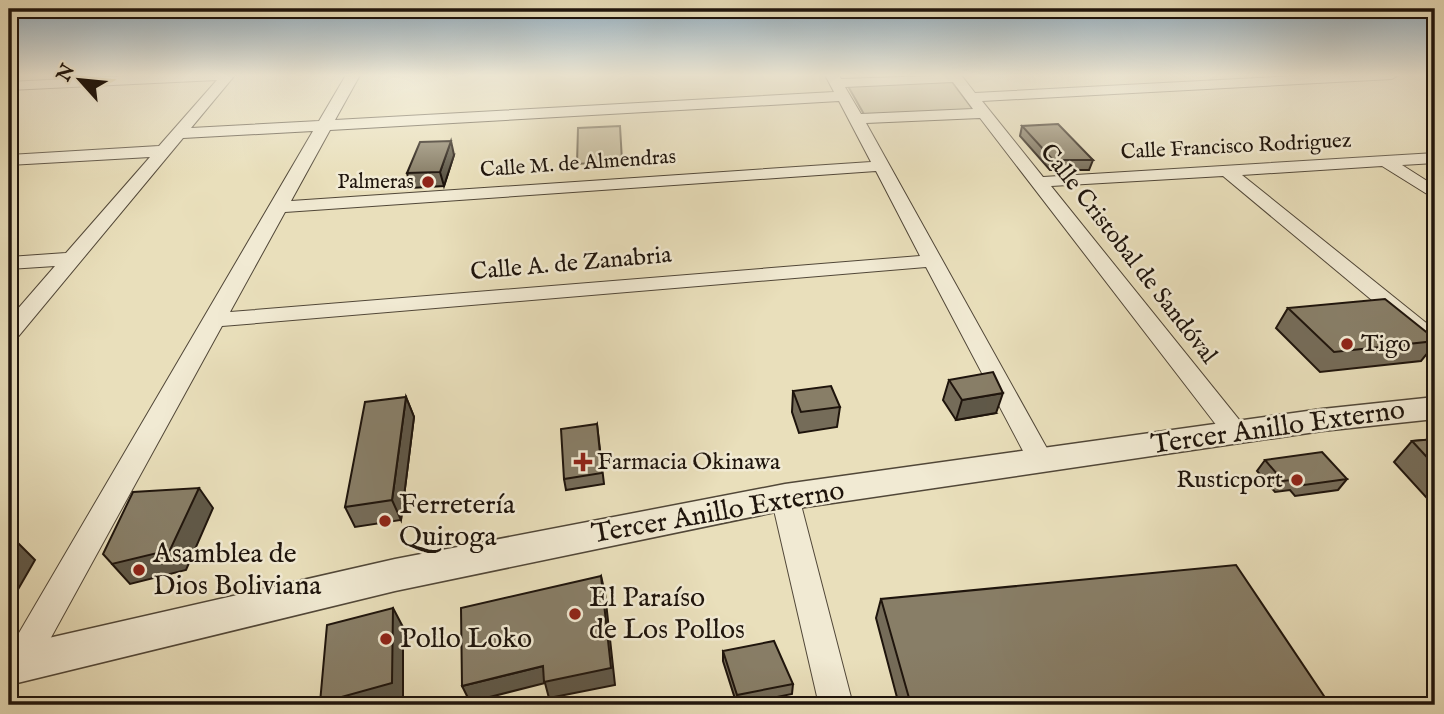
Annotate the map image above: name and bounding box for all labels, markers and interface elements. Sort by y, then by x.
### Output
north arrow [46,46,116,116]
text: N [52,60,81,87]
street label: Calle Francisco Rodriguez [1120,127,1352,167]
street label: Calle Cristobal de Sandóval [1032,138,1224,371]
street label: Calle M. de Almendras [479,144,677,184]
place label: Palmeras [337,169,414,196]
marker: Palmeras [420,174,436,190]
street label: Calle A. de Zanabria [469,240,673,288]
place label: Tigo [1361,329,1411,360]
marker: Tigo [1339,336,1355,352]
street label: Tercer Anillo Externo [1149,393,1407,463]
place label: Farmacia Okinawa [597,447,781,478]
marker: Farmacia Okinawa [575,454,591,470]
place label: Rusticport [1176,465,1283,496]
marker: Rusticport [1289,472,1305,488]
street label: Tercer Anillo Externo [589,474,847,552]
place label: Ferretería Quiroga [399,488,516,555]
marker: Ferretería Quiroga [377,513,393,529]
place label: Asamblea de Dios Boliviana [152,537,322,604]
marker: Asamblea de Dios Boliviana [131,562,147,578]
place label: El Paraíso de Los Pollos [589,581,745,648]
marker: El Paraíso de Los Pollos [567,606,583,622]
place label: Pollo Loko [400,622,532,657]
marker: Pollo Loko [378,631,394,647]

